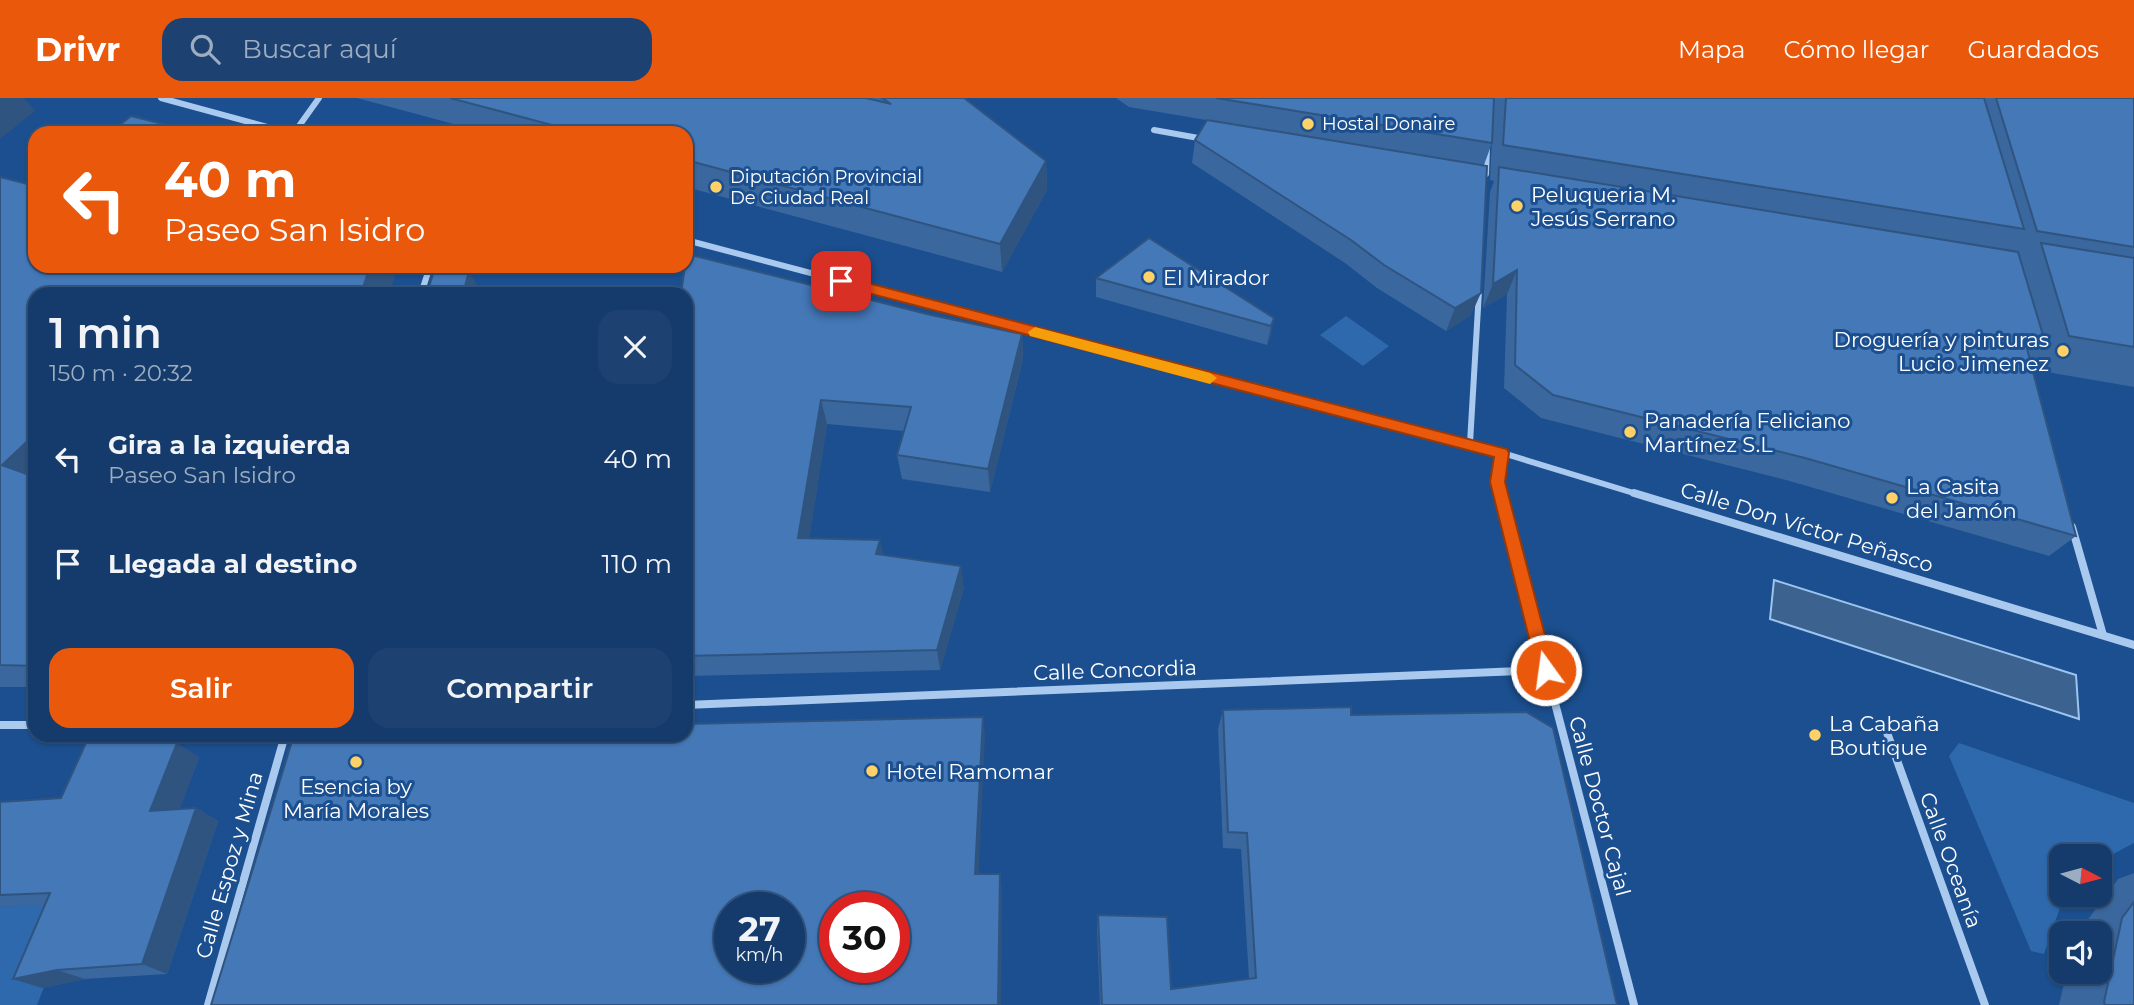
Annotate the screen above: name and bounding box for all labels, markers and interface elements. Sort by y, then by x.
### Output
search box [162,18,652,81]
text: Drivr [35,29,120,69]
icon: search [186,30,224,68]
text: Buscar aquí [242,33,397,65]
text: Mapa [1678,35,1745,64]
text: Cómo llegar [1783,35,1929,64]
text: Guardados [1967,35,2099,64]
place label: Hostal Donaire [1322,113,1456,135]
marker: Hostal Donaire [1300,116,1316,132]
text: 40 m [164,150,296,209]
icon: left [49,154,140,245]
place label: Diputación Provincial De Ciudad Real [730,166,922,209]
marker: Diputación Provincial De Ciudad Real [708,179,724,195]
place label: Peluqueria M. Jesús Serrano [1530,182,1676,231]
marker: Peluqueria M. Jesús Serrano [1509,198,1525,214]
text: Paseo San Isidro [164,210,425,249]
pin [811,251,871,311]
icon: arrive [822,262,860,300]
place label: El Mirador [1163,265,1270,290]
marker: El Mirador [1141,269,1157,285]
text: 1 min [49,307,162,359]
button: close [598,310,672,384]
place label: Droguería y pinturas Lucio Jimenez [1834,327,2049,376]
marker: Droguería y pinturas Lucio Jimenez [2055,343,2071,359]
text: 150 m · 20:32 [49,359,193,387]
place label: Panadería Feliciano Martínez S.L [1644,408,1850,457]
marker: Panadería Feliciano Martínez S.L [1622,424,1638,440]
text: Gira a la izquierda [108,429,351,461]
icon: left [49,440,87,478]
text: 40 m [603,443,672,475]
text: Paseo San Isidro [108,461,296,489]
place label: La Casita del Jamón [1906,474,2017,523]
street label: Calle Don Víctor Peñasco [1678,477,1936,577]
marker: La Casita del Jamón [1884,490,1900,506]
icon: arrive [49,545,87,583]
text: Llegada al destino [108,548,357,580]
text: 110 m [602,548,672,580]
position arrow [1509,633,1583,707]
button: Salir [49,648,354,728]
button: Compartir [368,648,672,728]
street label: Calle Concordia [1033,655,1197,685]
place label: La Cabaña Boutique [1829,711,1940,760]
street label: Calle Doctor Cajal [1564,713,1636,899]
marker: La Cabaña Boutique [1807,727,1823,743]
marker: Esencia by María Morales [348,754,364,770]
place label: Hotel Ramomar [886,759,1054,784]
marker: Hotel Ramomar [864,763,880,779]
street label: Calle Espoz y Mina [190,769,268,961]
place label: Esencia by María Morales [283,774,429,823]
street label: Calle Oceanía [1915,789,1987,931]
north arrow [2049,844,2112,906]
map controls [2049,844,2112,984]
speed limit sign: 30 [819,892,910,983]
text: 27 [738,907,781,950]
button: sound [2049,921,2112,984]
text: km/h [735,944,784,966]

